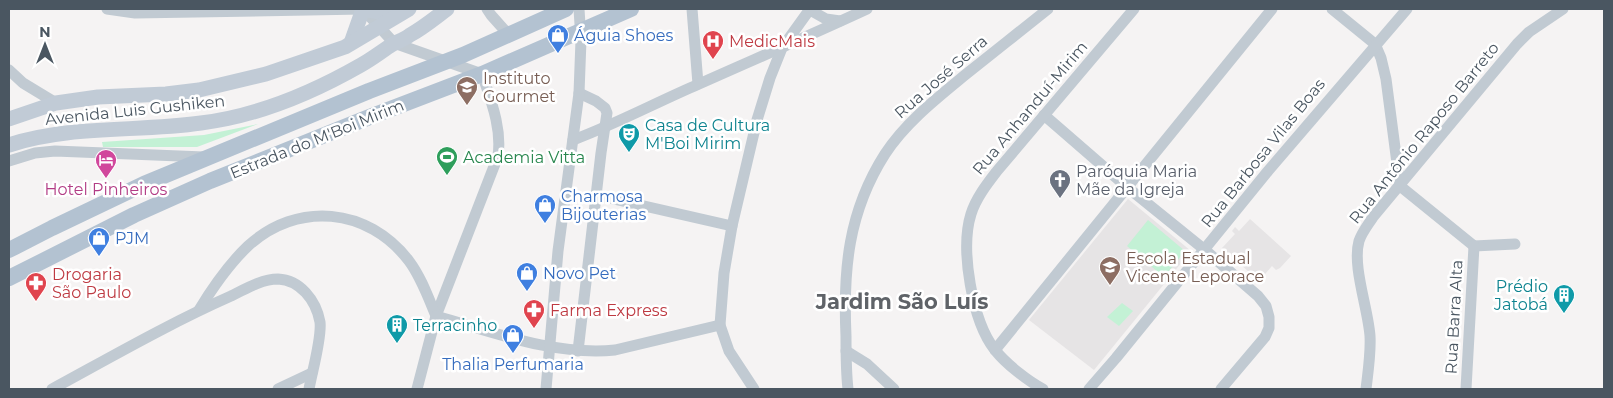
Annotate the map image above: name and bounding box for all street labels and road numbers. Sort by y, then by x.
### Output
street label: Rua José Serra [891,32,991,122]
street label: Rua Anhanduí-Mirim [969,37,1091,179]
street label: Rua Antônio Raposo Barreto [1345,39,1503,227]
street label: Rua Barbosa Vilas Boas [1197,74,1329,231]
street label: Avenida Luis Gushiken [44,91,226,129]
street label: Estrada do M'Boi Mirim [227,95,407,183]
street label: Rua Barra Alta [1442,259,1466,375]

